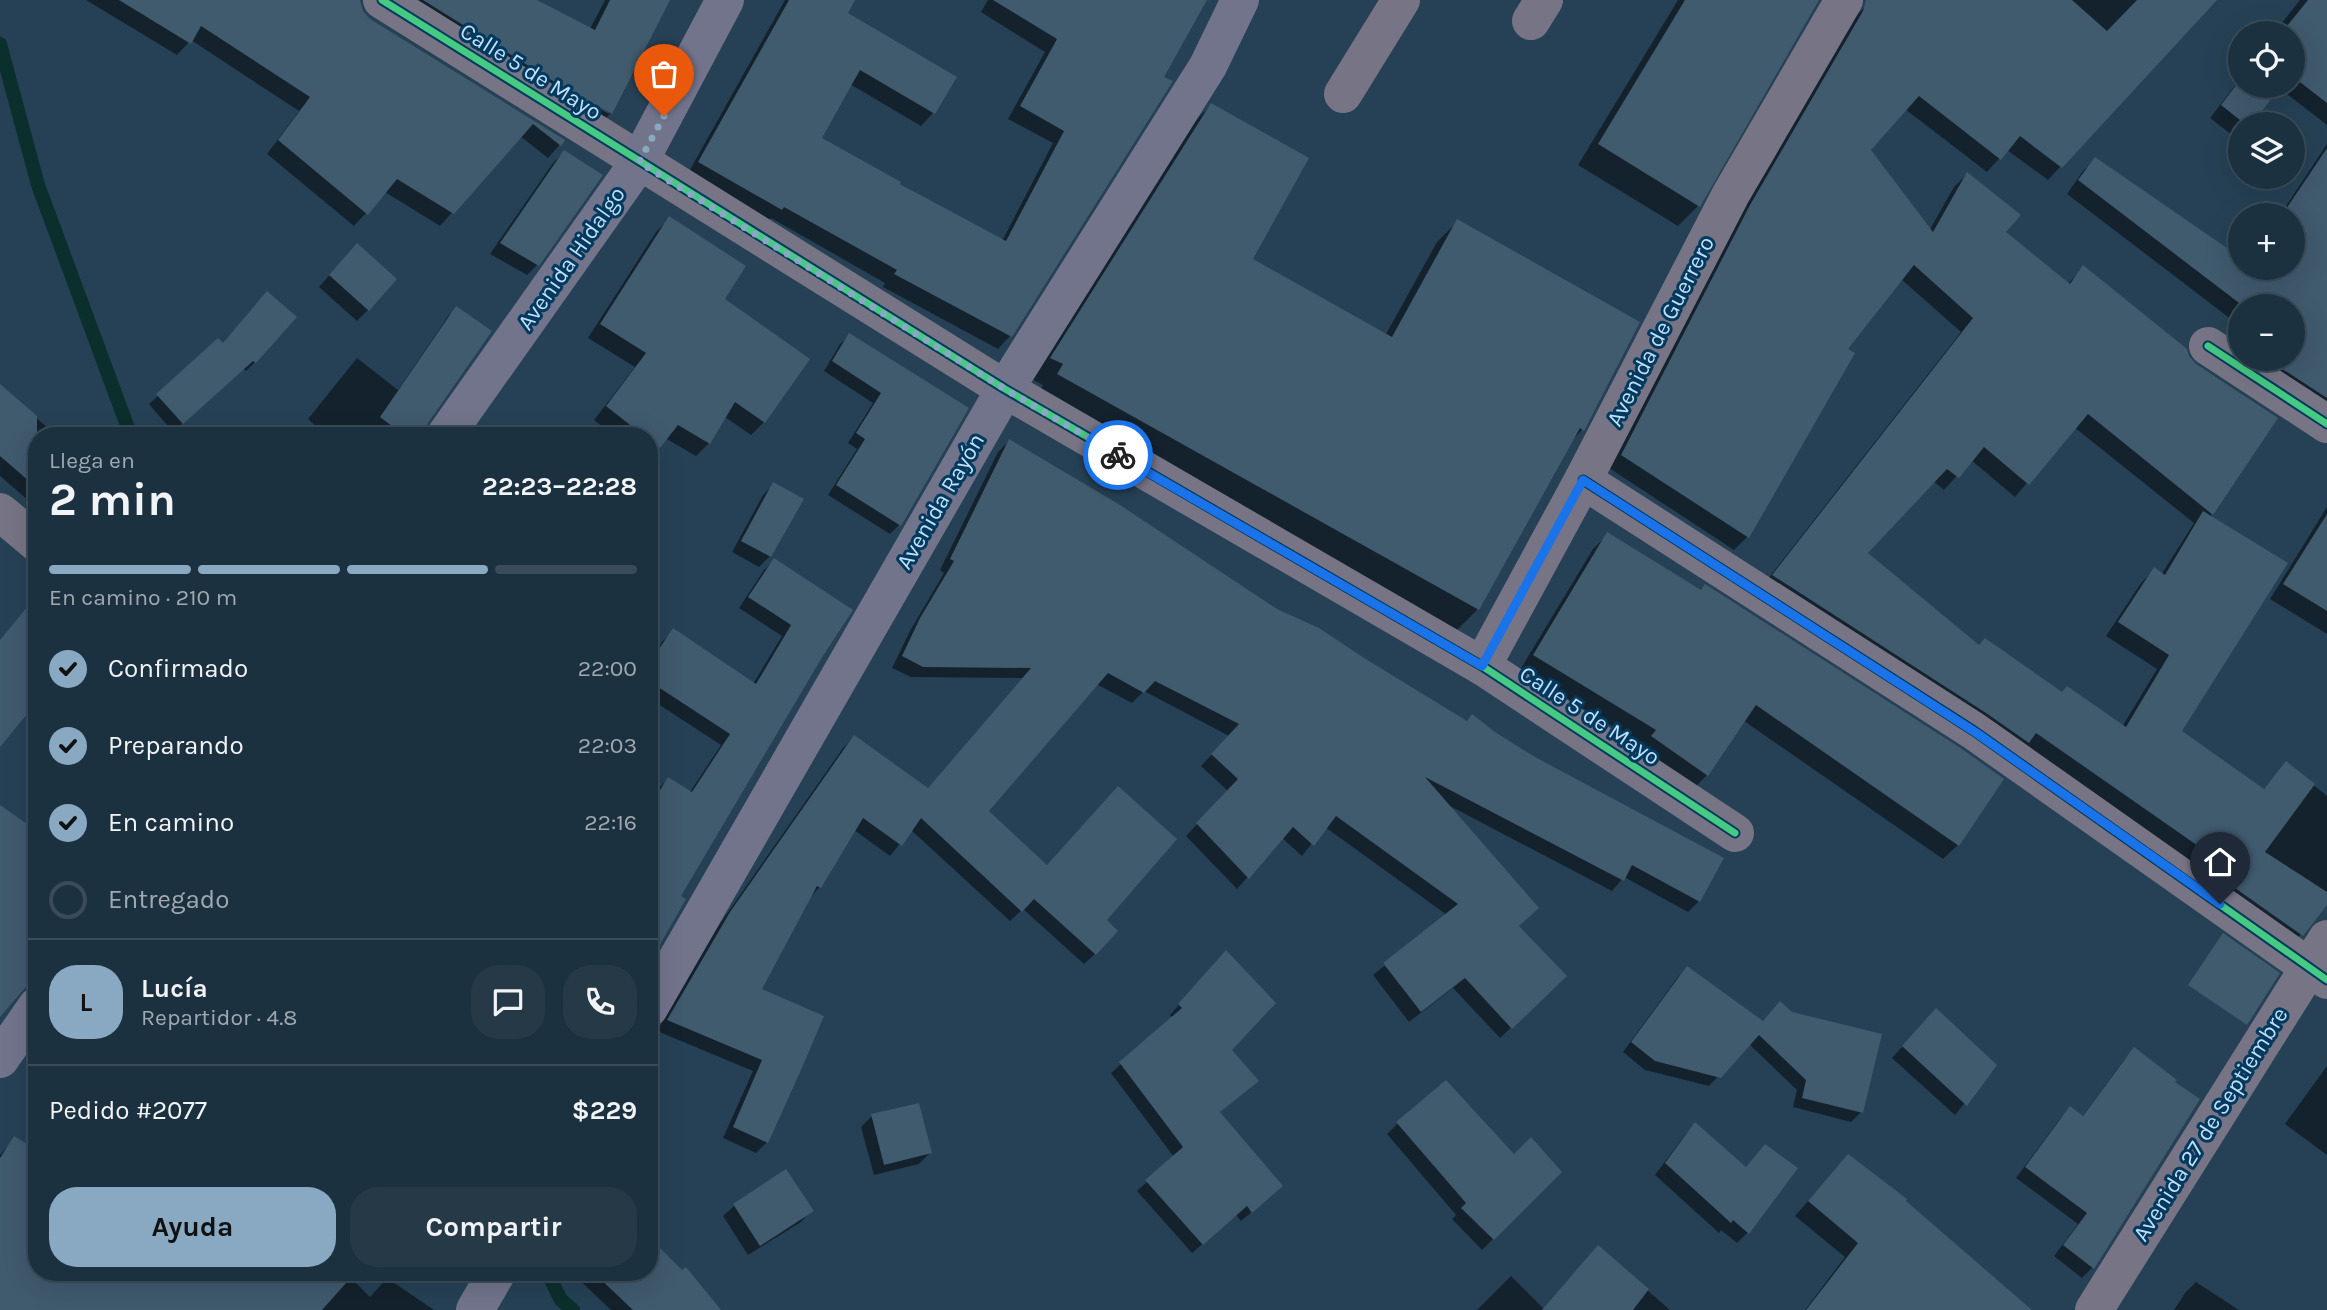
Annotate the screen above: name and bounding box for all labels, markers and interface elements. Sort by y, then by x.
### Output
street label: Calle 5 de Mayo [455,17,606,126]
map controls [2228,21,2305,371]
button: locate [2228,21,2305,98]
pin [634,44,694,116]
icon: bag [645,55,683,93]
button: layers [2228,112,2305,189]
street label: Avenida Hidalgo [512,181,631,335]
button: + [2228,203,2305,280]
street label: Avenida de Guerrero [1601,232,1720,431]
button: − [2228,294,2305,371]
courier [1083,420,1153,490]
street label: Avenida Rayón [891,428,990,574]
icon: bike [1099,436,1137,474]
text: Llega en [49,447,135,474]
text: 22:23–22:28 [482,471,637,502]
text: 2 min [49,473,176,527]
text: En camino · 210 m [49,584,237,611]
icon: check [49,650,87,688]
text: Confirmado [108,653,248,684]
text: 22:00 [578,655,637,682]
street label: Calle 5 de Mayo [1515,660,1665,771]
icon: check [49,727,87,765]
text: Preparando [108,730,244,761]
text: 22:03 [578,732,637,759]
icon: check [49,804,87,842]
text: En camino [108,807,234,838]
text: 22:16 [584,809,637,836]
pin [2190,832,2250,904]
icon: home [2201,843,2239,881]
text: Entregado [108,884,229,915]
button: chat [471,965,545,1039]
button: phone [563,965,637,1039]
text: Lucía [141,973,208,1004]
text: L [80,987,92,1018]
street label: Avenida 27 de Septiembre [2127,1002,2294,1246]
text: Repartidor · 4.8 [141,1004,297,1031]
text: Pedido #2077 [49,1095,207,1126]
text: $229 [572,1095,637,1126]
button: Ayuda [49,1187,336,1267]
button: Compartir [350,1187,637,1267]

